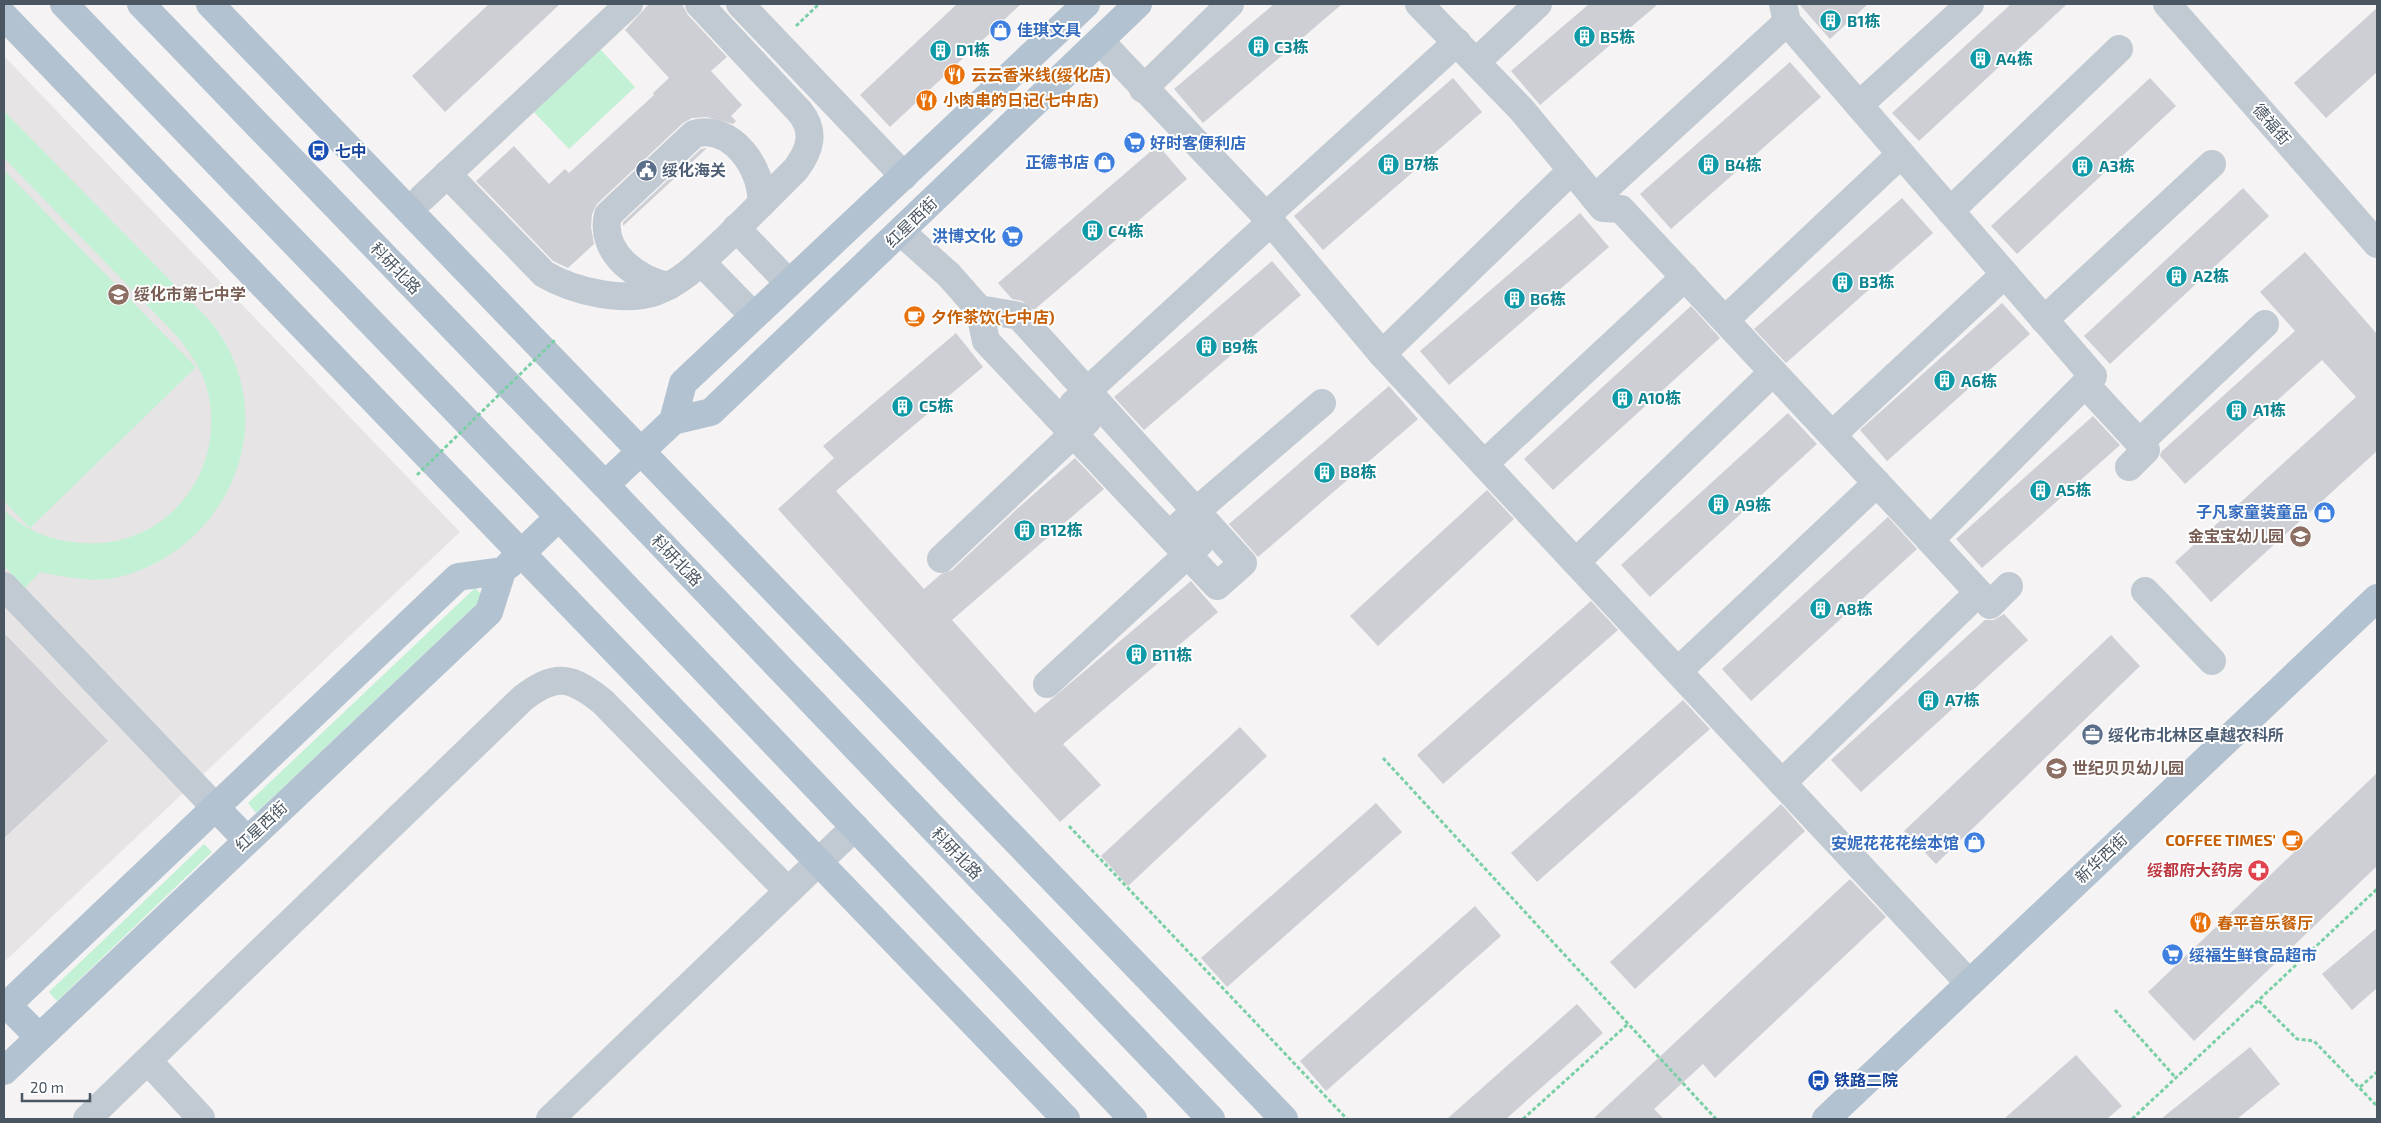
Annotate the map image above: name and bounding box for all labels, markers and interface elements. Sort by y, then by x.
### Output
building icon: B1栋 [1819,9,1843,33]
place label: B1栋 [1847,11,1880,30]
shop icon: 佳琪文具 [989,18,1013,42]
place label: 佳琪文具 [1017,20,1081,39]
building icon: B5栋 [1572,25,1596,49]
place label: B5栋 [1600,27,1635,46]
building icon: C3栋 [1246,35,1270,59]
place label: C3栋 [1274,37,1308,56]
building icon: D1栋 [928,38,952,62]
place label: D1栋 [956,40,990,59]
building icon: A4栋 [1968,47,1992,71]
place label: A4栋 [1996,49,2033,68]
restaurant icon: 云云香米线(绥化店) [943,63,967,87]
place label: 云云香米线(绥化店) [971,65,1111,84]
restaurant icon: 小肉串的日记(七中店) [915,88,939,112]
place label: 小肉串的日记(七中店) [943,90,1099,109]
street label: 德福街 [2249,99,2295,148]
supermarket icon: 好时客便利店 [1122,131,1146,155]
place label: 好时客便利店 [1150,133,1246,152]
bus stop icon: 七中 [307,139,331,163]
place label: 七中 [335,141,367,160]
shop icon: 正德书店 [1093,150,1117,174]
place label: 正德书店 [1025,152,1089,171]
building icon: B7栋 [1376,152,1400,176]
building icon: B4栋 [1697,153,1721,177]
place label: B7栋 [1404,154,1439,173]
building icon: A3栋 [2071,154,2095,178]
place label: B4栋 [1725,155,1761,174]
place label: A3栋 [2099,156,2135,175]
public building icon: 绥化海关 [634,158,658,182]
place label: 绥化海关 [662,160,726,179]
street label: 红星西街 [881,193,940,251]
building icon: C4栋 [1080,219,1104,243]
place label: C4栋 [1108,221,1143,240]
supermarket icon: 洪博文化 [1000,224,1024,248]
place label: 洪博文化 [932,226,996,245]
street label: 科研北路 [367,238,425,297]
building icon: A2栋 [2165,264,2189,288]
place label: A2栋 [2193,266,2229,285]
building icon: B3栋 [1831,270,1855,294]
place label: B3栋 [1859,272,1894,291]
school or university icon: 绥化市第七中学 [106,282,130,306]
place label: 绥化市第七中学 [134,284,246,303]
building icon: B6栋 [1502,287,1526,311]
place label: B6栋 [1530,289,1566,308]
cafe icon: 夕作茶饮(七中店) [903,305,927,329]
place label: 夕作茶饮(七中店) [931,307,1055,326]
building icon: B9栋 [1194,335,1218,359]
place label: B9栋 [1222,337,1258,356]
building icon: A6栋 [1933,369,1957,393]
place label: A6栋 [1961,371,1997,390]
building icon: A10栋 [1610,386,1634,410]
place label: A10栋 [1638,388,1681,407]
building icon: C5栋 [891,394,915,418]
place label: C5栋 [919,396,953,415]
building icon: A1栋 [2225,398,2249,422]
place label: A1栋 [2253,400,2286,419]
building icon: B8栋 [1312,460,1336,484]
place label: B8栋 [1340,462,1376,481]
building icon: A5栋 [2028,478,2052,502]
place label: A5栋 [2056,480,2091,499]
building icon: A9栋 [1707,493,1731,517]
place label: A9栋 [1735,495,1771,514]
shop icon: 子凡家童装童品 [2312,500,2336,524]
place label: 子凡家童装童品 [2196,502,2308,521]
building icon: B12栋 [1012,518,1036,542]
place label: B12栋 [1040,520,1082,539]
school or university icon: 金宝宝幼儿园 [2288,524,2312,548]
place label: 金宝宝幼儿园 [2188,526,2284,545]
street label: 科研北路 [648,530,706,589]
building icon: A8栋 [1808,597,1832,621]
place label: A8栋 [1836,599,1872,618]
building icon: B11栋 [1124,643,1148,667]
place label: B11栋 [1152,645,1192,664]
building icon: A7栋 [1917,688,1941,712]
place label: A7栋 [1945,690,1979,709]
office icon: 绥化市北林区卓越农科所 [2080,723,2104,747]
place label: 绥化市北林区卓越农科所 [2108,725,2284,744]
school or university icon: 世纪贝贝幼儿园 [2044,756,2068,780]
place label: 世纪贝贝幼儿园 [2072,758,2184,777]
street label: 红星西街 [231,797,291,854]
street label: 科研北路 [928,823,986,882]
cafe icon: COFFEE TIMES' [2280,828,2304,852]
street label: 新华西街 [2071,829,2131,886]
place label: COFFEE TIMES' [2165,830,2276,849]
shop icon: 安妮花花花绘本馆 [1963,831,1987,855]
place label: 安妮花花花绘本馆 [1831,833,1959,852]
pharmacy icon: 绥都府大药房 [2247,858,2271,882]
place label: 绥都府大药房 [2147,860,2243,879]
restaurant icon: 春平音乐餐厅 [2189,911,2213,935]
place label: 春平音乐餐厅 [2217,913,2313,932]
supermarket icon: 绥福生鲜食品超市 [2161,943,2185,967]
place label: 绥福生鲜食品超市 [2189,945,2317,964]
bus stop icon: 铁路二院 [1806,1068,1830,1092]
scale bar [22,1070,90,1102]
place label: 铁路二院 [1834,1070,1898,1089]
text: 20 m [30,1078,64,1096]

